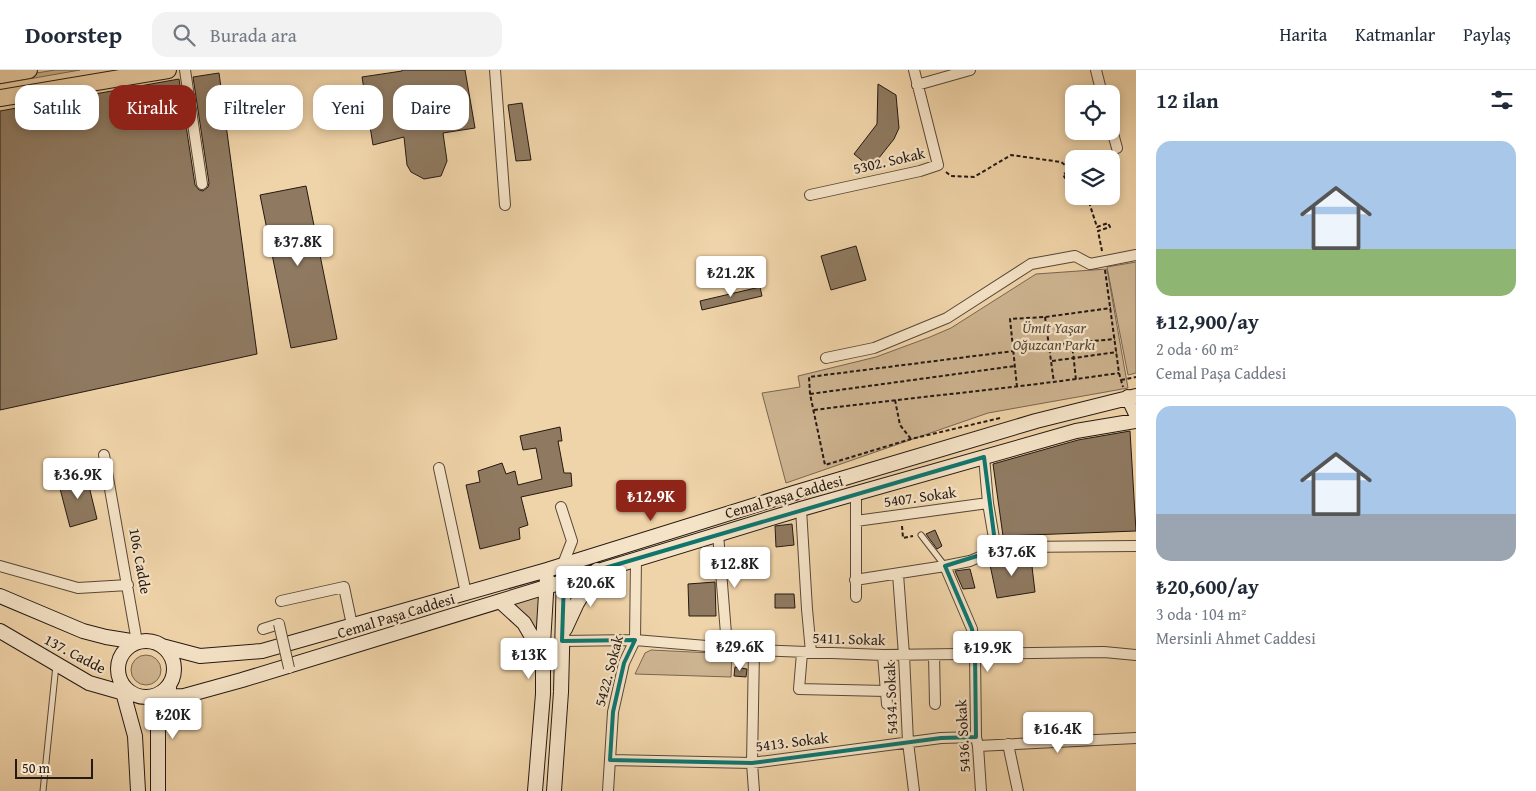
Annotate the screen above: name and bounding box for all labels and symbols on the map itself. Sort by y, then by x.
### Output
street label: 5302. Sokak [851,142,927,179]
pin: ₺37.8K [257,224,339,267]
pin: ₺21.2K [690,256,772,298]
park label: Ümit Yaşar Oğuzcan Parkı [1013,317,1095,355]
pin: ₺36.9K [37,458,119,500]
street label: Cemal Paşa Caddesi [722,470,845,523]
pin: ₺12.9K [610,480,692,522]
street label: 5407. Sokak [882,481,958,512]
street label: 106. Cadde [124,526,157,596]
pin: ₺37.6K [971,534,1053,577]
pin: ₺12.8K [694,546,776,589]
pin: ₺20.6K [550,566,632,608]
street label: Cemal Paşa Caddesi [334,588,457,643]
street label: 5411. Sokak [812,627,886,650]
street label: 137. Cadde [41,629,110,679]
pin: ₺29.6K [699,630,781,672]
pin: ₺19.9K [947,630,1029,673]
street label: 5422. Sokak [589,632,628,709]
pin: ₺13K [499,638,559,680]
street label: 5434. Sokak [879,661,902,735]
pin: ₺20K [143,698,203,740]
street label: 5436. Sokak [950,699,975,773]
pin: ₺16.4K [1017,712,1099,754]
street label: 5413. Sokak [754,727,830,756]
scale bar [15,756,92,779]

